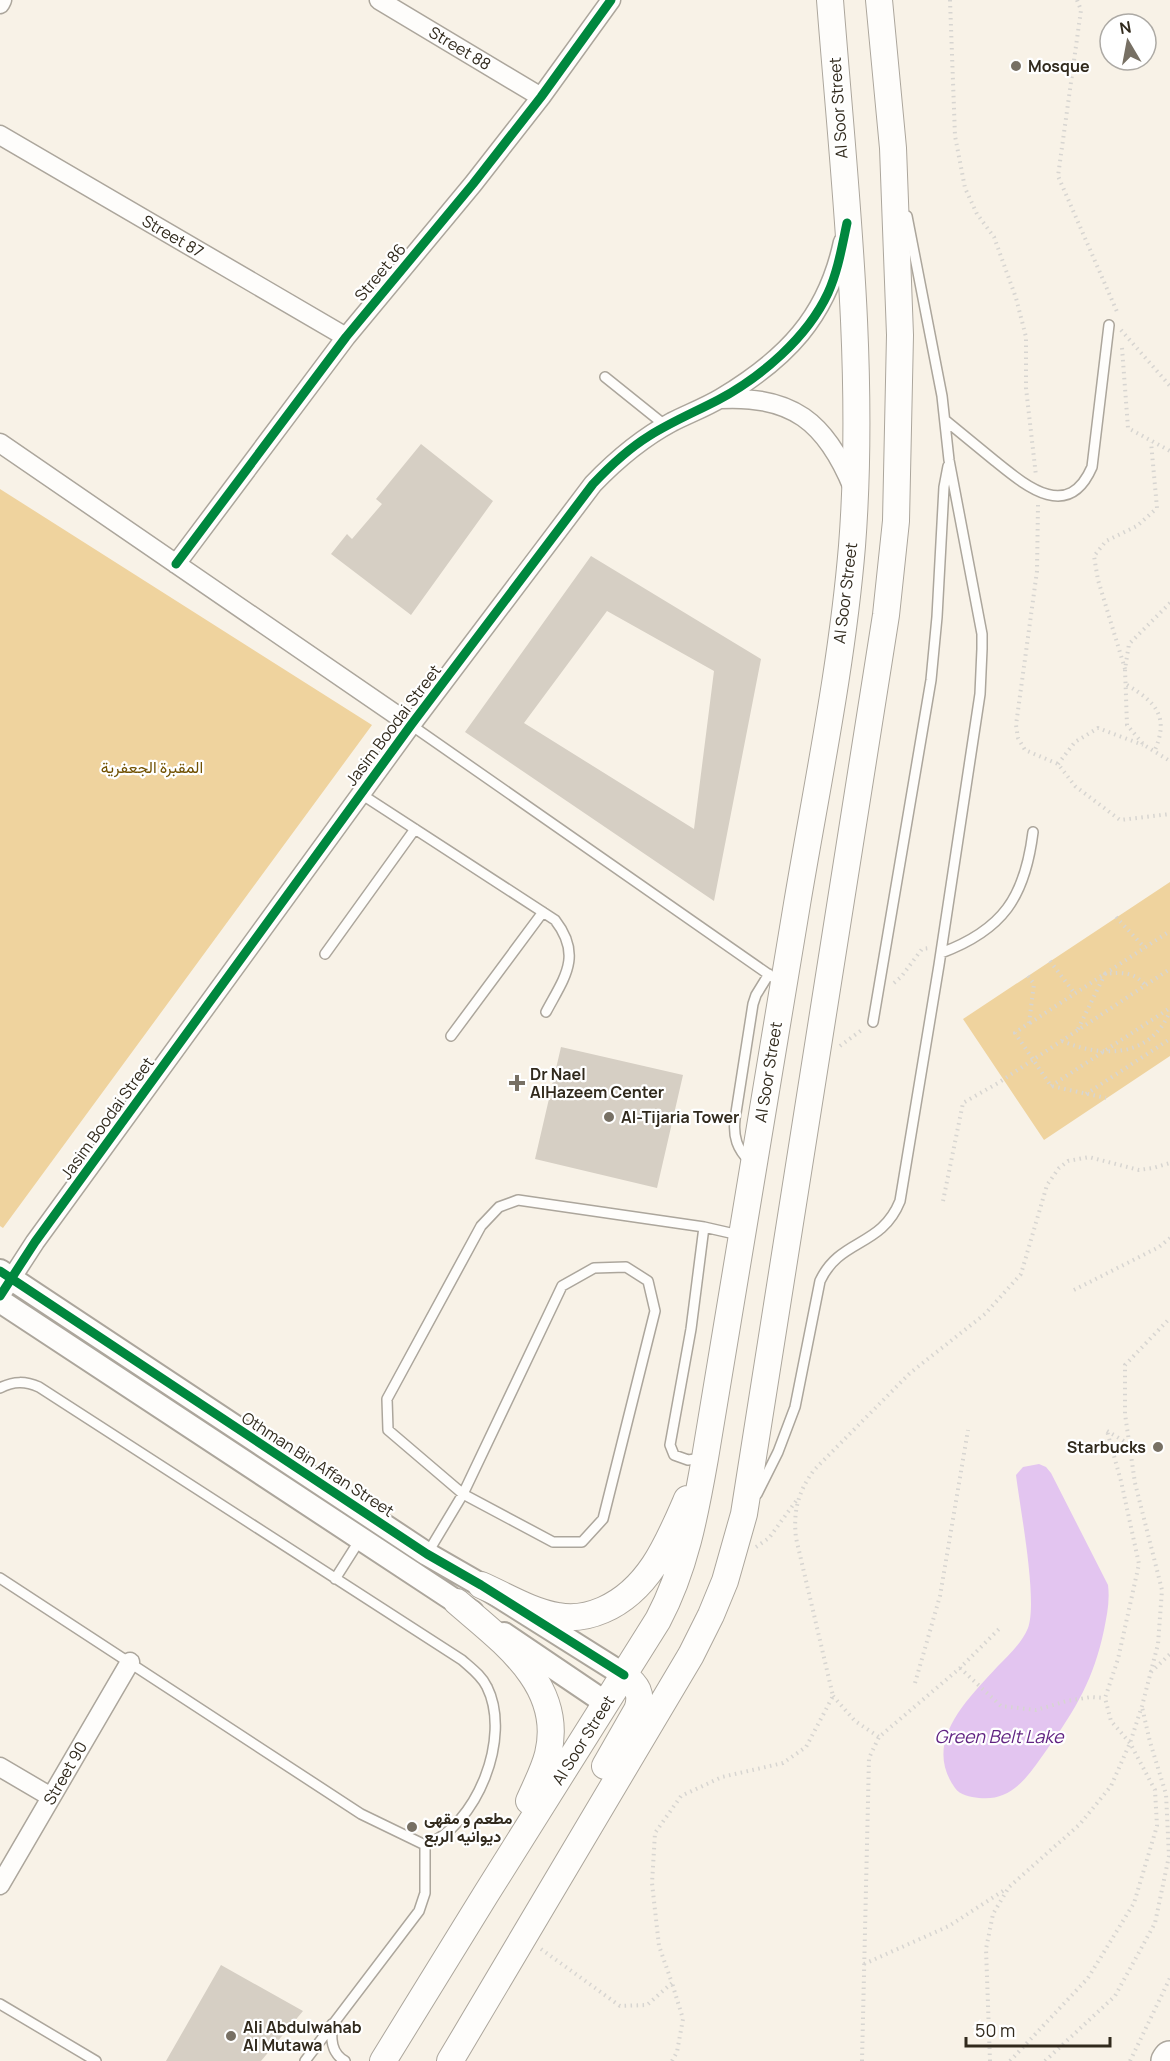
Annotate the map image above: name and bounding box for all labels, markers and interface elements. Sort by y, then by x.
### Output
north arrow [1098,12,1158,72]
text: N [1118,15,1133,39]
street label: Street 88 [425,21,495,75]
place label: Mosque [1028,55,1090,77]
street label: Al Soor Street [823,56,853,160]
marker: Mosque [1009,59,1023,73]
street label: Street 87 [138,210,208,262]
street label: Street 86 [349,238,411,306]
street label: Al Soor Street [828,541,862,645]
street label: Jasim Boodai Street [340,660,446,790]
park label: المقبرة الجعفرية [101,756,203,778]
street label: Al Soor Street [749,1020,787,1124]
street label: Jasim Boodai Street [55,1052,159,1184]
place label: Dr Nael AlHazeem Center [530,1063,664,1103]
marker: Dr Nael AlHazeem Center [508,1074,526,1092]
place label: Al-Tijaria Tower [621,1106,740,1128]
marker: Al-Tijaria Tower [602,1110,616,1124]
street label: Othman Bin Affan Street [238,1406,398,1522]
place label: Starbucks [1067,1436,1146,1458]
marker: Starbucks [1151,1440,1165,1454]
street label: Al Soor Street [547,1691,619,1789]
water label: Green Belt Lake [934,1724,1065,1748]
street label: Street 90 [38,1737,92,1809]
place label: مطعم و مقهى ديوانيه الربع [424,1807,513,1848]
marker: مطعم و مقهى ديوانيه الربع [405,1820,419,1834]
scale bar [966,2010,1110,2048]
place label: Ali Abdulwahab Al Mutawa [243,2016,362,2056]
text: 50 m [975,2018,1015,2042]
marker: Ali Abdulwahab Al Mutawa [224,2029,238,2043]

